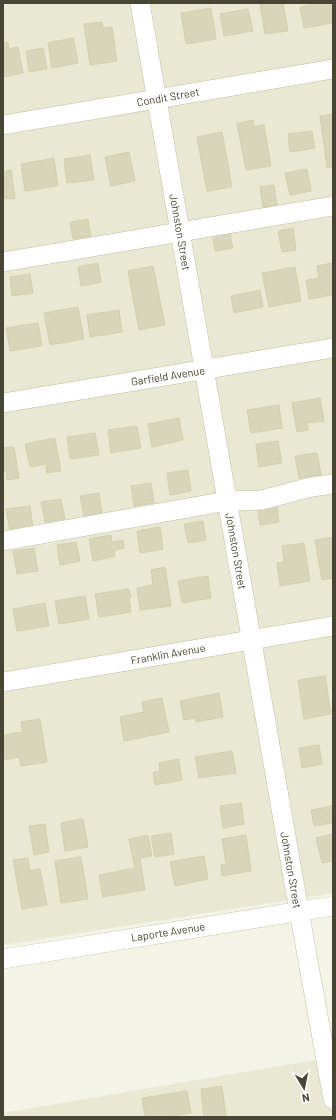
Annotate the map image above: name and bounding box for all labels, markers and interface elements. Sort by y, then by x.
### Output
street label: Condit Street [135,85,200,108]
street label: Johnston Street [167,193,194,271]
street label: Garfield Avenue [130,363,206,388]
street label: Johnston Street [223,512,250,590]
street label: Franklin Avenue [130,641,206,666]
street label: Johnston Street [278,831,305,909]
street label: Laporte Avenue [130,919,206,944]
north arrow [284,1068,324,1108]
text: N [301,1091,311,1105]

